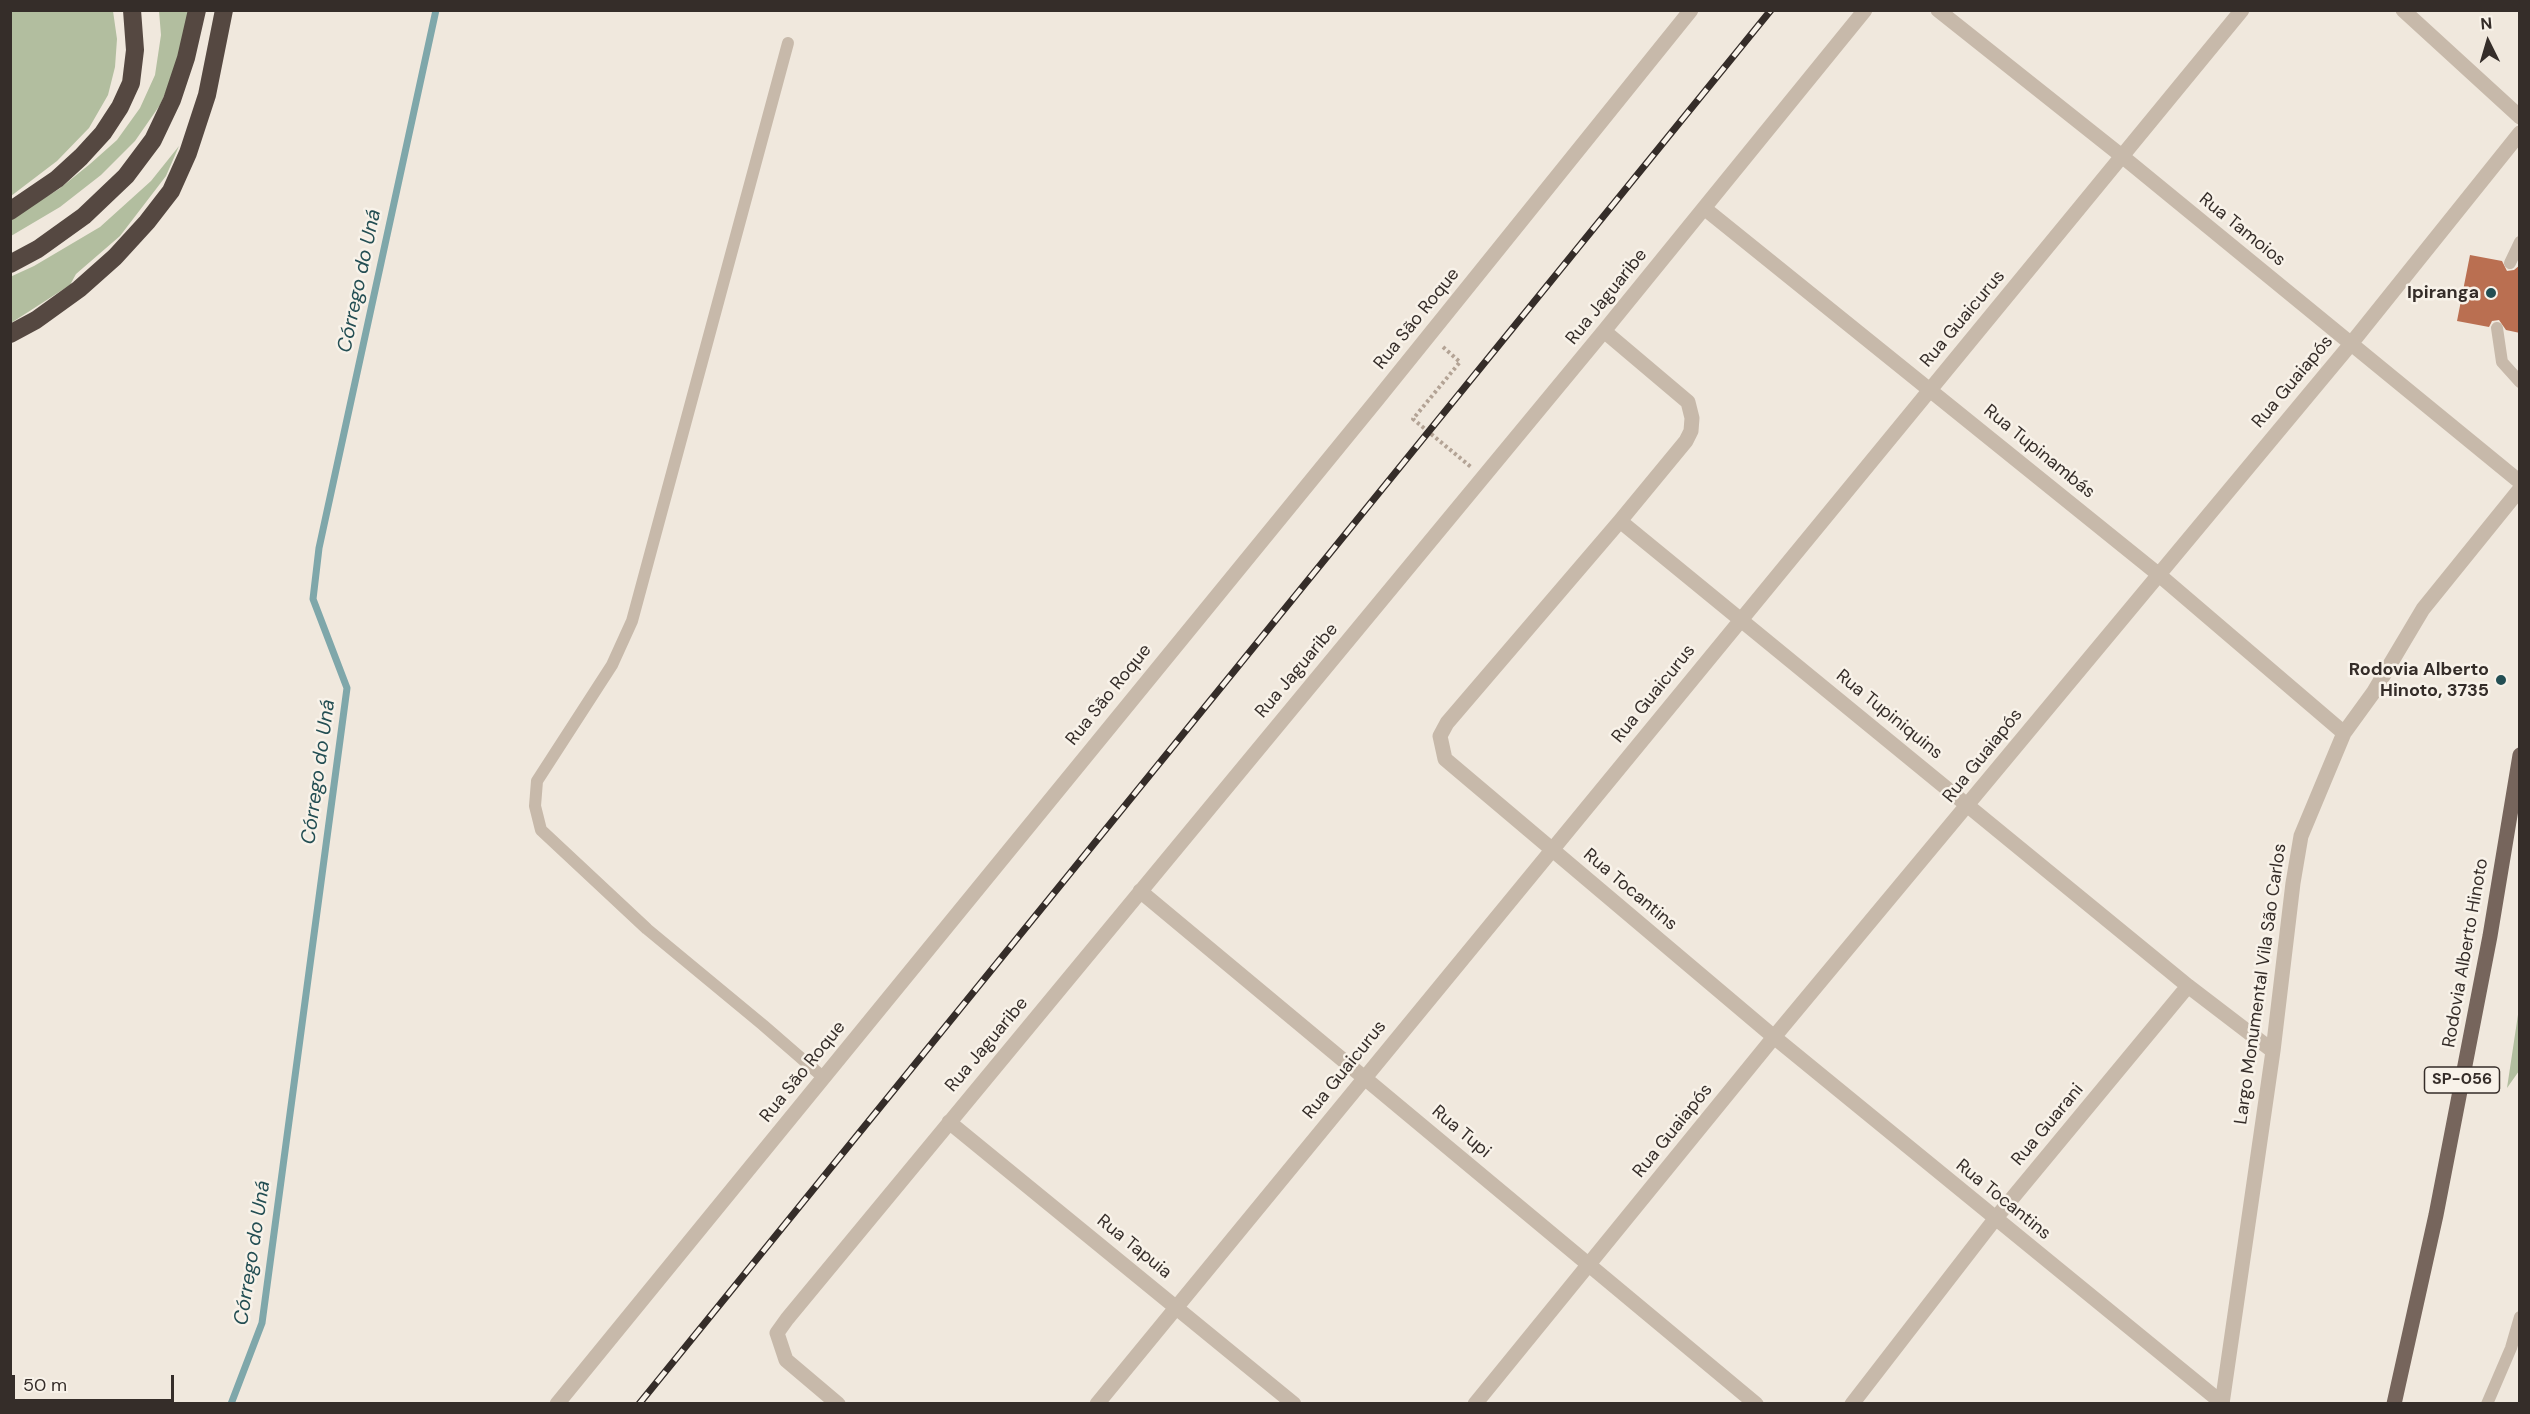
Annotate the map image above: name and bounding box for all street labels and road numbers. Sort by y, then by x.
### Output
street label: Rua Tamoios [2194,189,2290,271]
street label: Rua Jaguaribe [1562,245,1652,349]
street label: Rua São Roque [1370,264,1464,374]
street label: Rua Guaicurus [1916,266,2010,372]
street label: Rua Guaiapós [2248,331,2338,433]
street label: Rua Tupinambás [1979,401,2099,503]
street label: Rua Jaguaribe [1251,619,1343,723]
street label: Rua São Roque [1062,640,1156,750]
street label: Rua Guaicurus [1608,640,1700,748]
street label: Rua Tupiniquins [1831,666,1947,764]
street label: Rua Guaiapós [1939,705,2027,807]
street label: Largo Monumental Vila São Carlos [2231,842,2291,1126]
street label: Rua Tocantins [1579,844,1681,936]
street label: Rodovia Alberto Hinoto [2439,857,2493,1049]
street label: Rua Jaguaribe [941,993,1033,1097]
street label: Rua Guaicurus [1299,1016,1391,1124]
street label: Rua São Roque [756,1017,850,1127]
road number: SP-056 [2424,1067,2500,1093]
street label: Rua Guaiapós [1629,1080,1717,1182]
street label: Rua Guarani [2007,1080,2089,1170]
street label: Rua Tupi [1427,1101,1495,1163]
street label: Rua Tocantins [1951,1155,2055,1245]
street label: Rua Tapuia [1092,1210,1176,1284]

